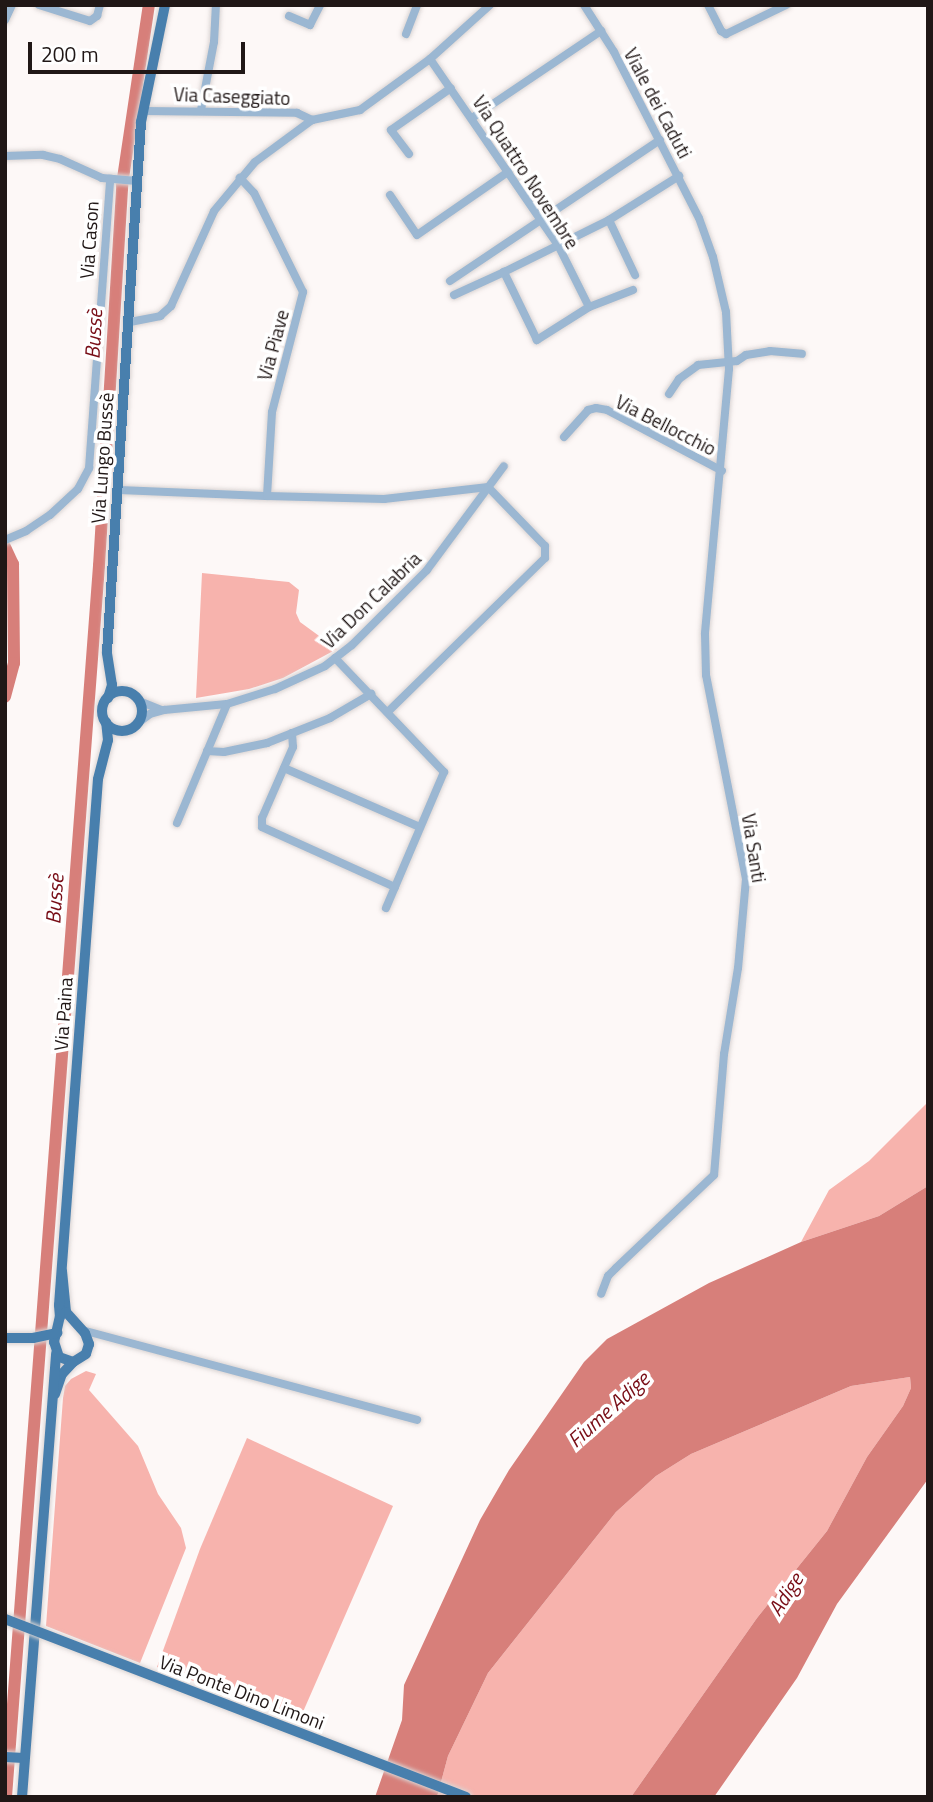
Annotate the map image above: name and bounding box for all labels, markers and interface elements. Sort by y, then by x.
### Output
scale bar [32,28,248,72]
text: 200 m [41,38,98,70]
street label: Viale dei Caduti [619,44,697,162]
street label: Via Caseggiato [173,83,291,109]
street label: Via Quattro Novembre [468,91,584,253]
street label: Via Cason [75,200,103,280]
street label: Via Piave [253,307,293,383]
water label: Bussè [79,308,107,360]
street label: Via Bellocchio [612,390,720,460]
street label: Via Lungo Bussè [86,392,118,524]
street label: Via Don Calabria [316,547,426,653]
street label: Via Santi [737,812,771,884]
water label: Bussè [40,873,68,925]
street label: Via Paina [49,977,77,1051]
water label: Fiume Adige [562,1366,654,1452]
water label: Adige [762,1568,808,1620]
street label: Via Ponte Dino Limoni [156,1650,328,1734]

